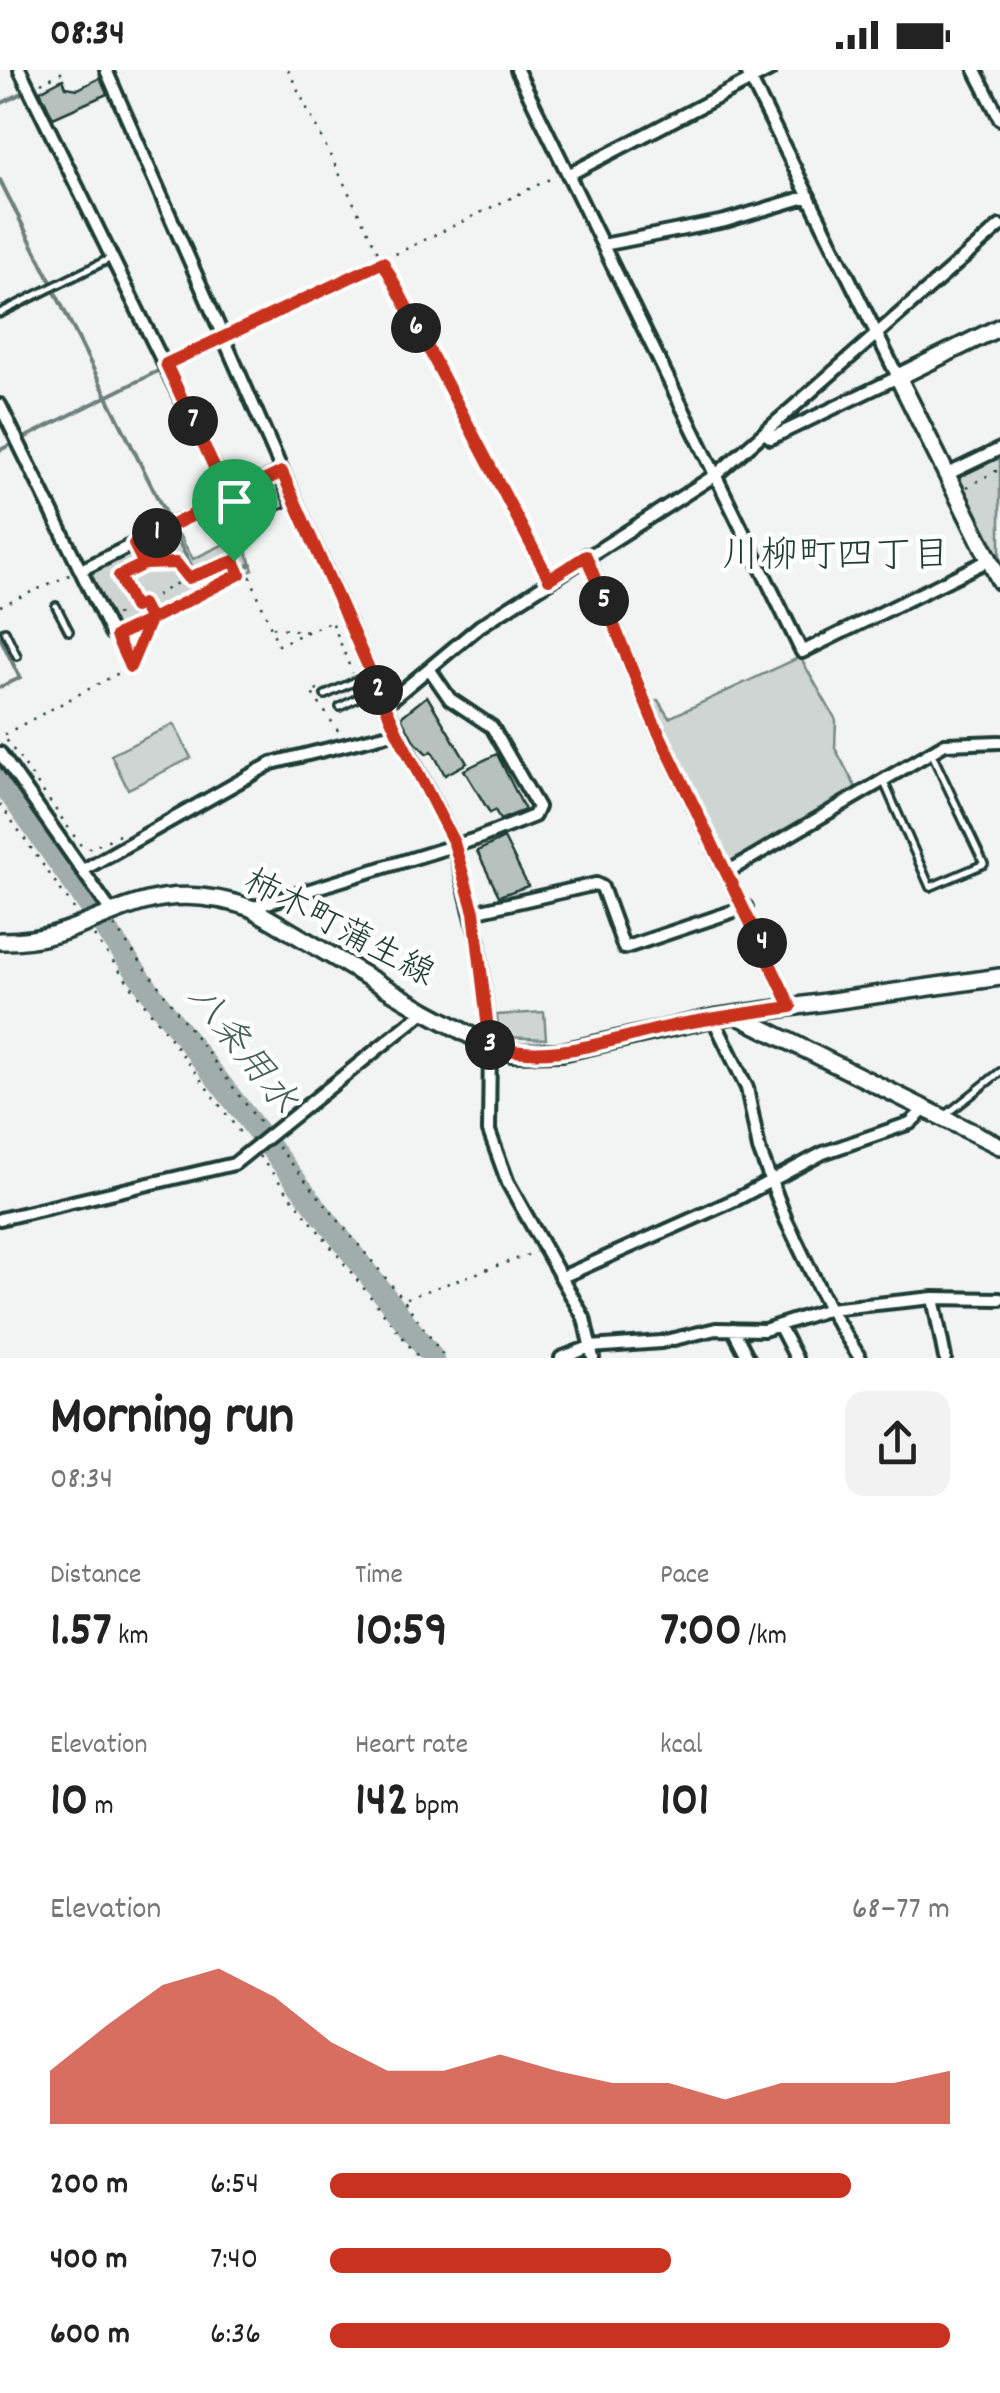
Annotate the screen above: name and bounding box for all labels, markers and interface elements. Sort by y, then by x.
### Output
text: 08:34 [50,8,125,63]
pin: 6 [391,303,441,353]
text: 6 [409,308,423,348]
pin: 7 [168,396,218,446]
text: 7 [188,401,198,441]
pin [192,459,277,562]
icon: arrive [207,474,262,529]
pin: 1 [132,508,182,558]
text: 1 [154,513,160,553]
district label: 川柳町四丁目 [722,531,950,586]
pin: 5 [579,576,629,626]
text: 5 [598,581,610,621]
pin: 2 [353,665,403,715]
text: 2 [372,670,384,710]
street label: 柿木町蒲生線 [234,859,442,1001]
pin: 4 [737,918,787,968]
text: 4 [756,923,768,963]
water label: 八条用水 [172,974,308,1128]
pin: 3 [465,1020,515,1070]
text: 3 [484,1025,496,1065]
text: Morning run [50,1381,294,1460]
button: share [845,1391,950,1496]
text: 08:34 [50,1458,113,1504]
text: Distance [50,1557,141,1597]
text: Time [355,1557,403,1597]
text: Pace [660,1557,709,1597]
text: 1.57 [50,1597,112,1669]
text: 10:59 [355,1597,448,1669]
text: 7:00 [660,1597,742,1669]
text: km [112,1618,149,1658]
text: /km [742,1618,787,1658]
text: Elevation [50,1727,147,1767]
text: Heart rate [355,1727,468,1767]
text: kcal [660,1727,703,1767]
text: 10 [50,1767,88,1839]
text: 142 [355,1767,409,1839]
text: 101 [660,1767,709,1839]
text: m [88,1788,114,1828]
text: bpm [409,1788,459,1828]
text: Elevation [50,1888,161,1934]
text: 68–77 m [852,1888,950,1934]
text: 200 m [50,2163,128,2209]
text: 6:54 [210,2163,259,2209]
text: 400 m [50,2238,127,2284]
text: 7:40 [210,2238,258,2284]
text: 600 m [50,2313,130,2359]
text: 6:36 [210,2313,261,2359]

